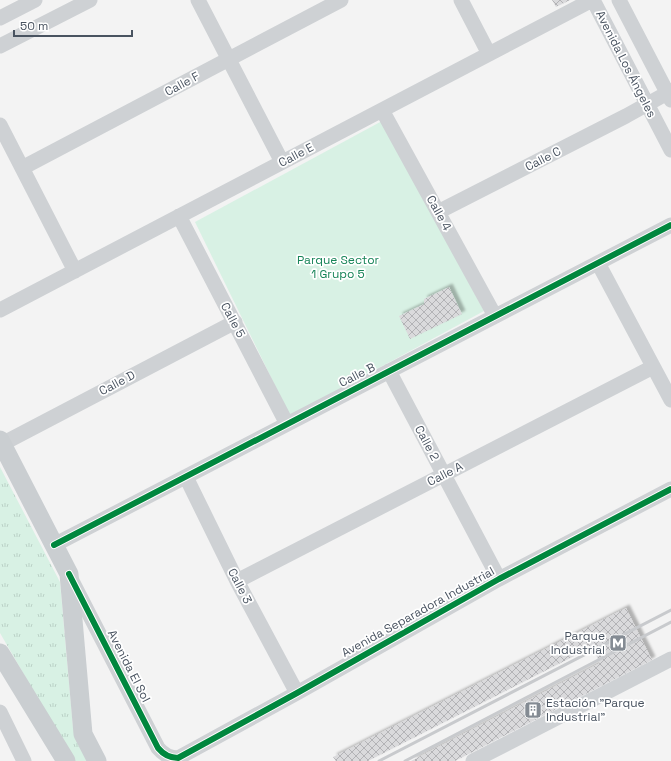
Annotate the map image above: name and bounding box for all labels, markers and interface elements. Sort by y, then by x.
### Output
street label: Avenida Los Ángeles [592,8,660,120]
scale bar [14,12,132,38]
text: 50 m [20,18,48,34]
street label: Calle F [162,68,203,100]
street label: Calle E [276,139,316,171]
street label: Calle C [522,143,564,175]
street label: Calle 4 [423,192,455,234]
park label: Parque Sector 1 Grupo 5 [297,252,380,282]
street label: Calle 5 [217,300,249,340]
street label: Calle B [336,359,378,391]
street label: Calle D [96,367,138,399]
street label: Calle 2 [411,423,443,463]
street label: Calle A [424,458,466,490]
street label: Avenida Separadora Industrial [339,563,497,661]
street label: Calle 3 [224,565,256,607]
street label: Avenida El Sol [104,627,154,705]
place label: Parque Industrial [551,628,605,658]
metro station icon: Parque Industrial [608,633,628,653]
place label: Estación "Parque Industrial" [546,695,645,725]
building icon: Estación "Parque Industrial" [523,700,543,720]

